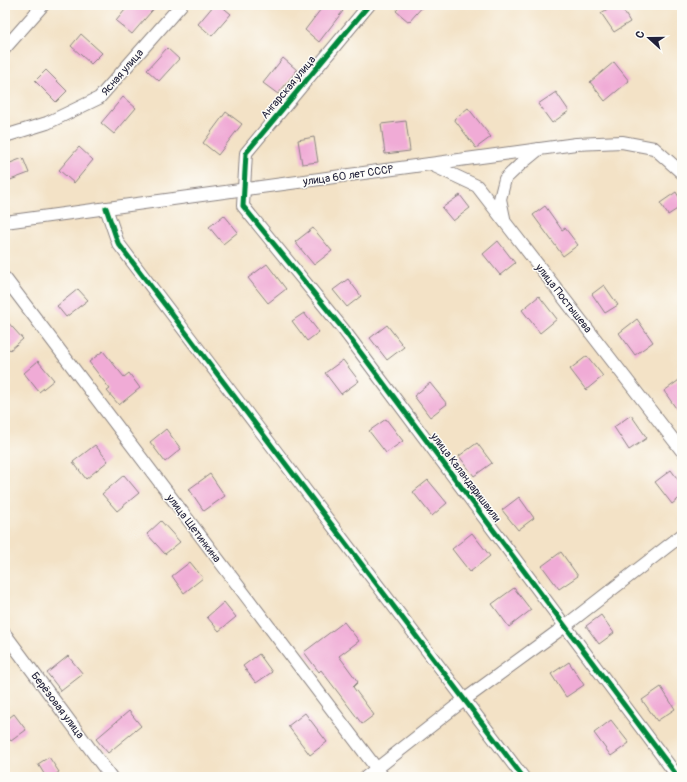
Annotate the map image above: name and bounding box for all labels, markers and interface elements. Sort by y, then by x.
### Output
north arrow [629,18,669,58]
text: С [633,29,647,40]
street label: Ясная улица [99,46,146,98]
street label: Ангарская улица [258,53,318,121]
street label: улица 60 лет СССР [301,163,395,188]
street label: улица Постышева [532,260,595,335]
street label: улица Каландаришвили [427,429,503,524]
street label: улица Щетинкина [163,491,223,565]
street label: Берёзовая улица [28,670,87,741]

